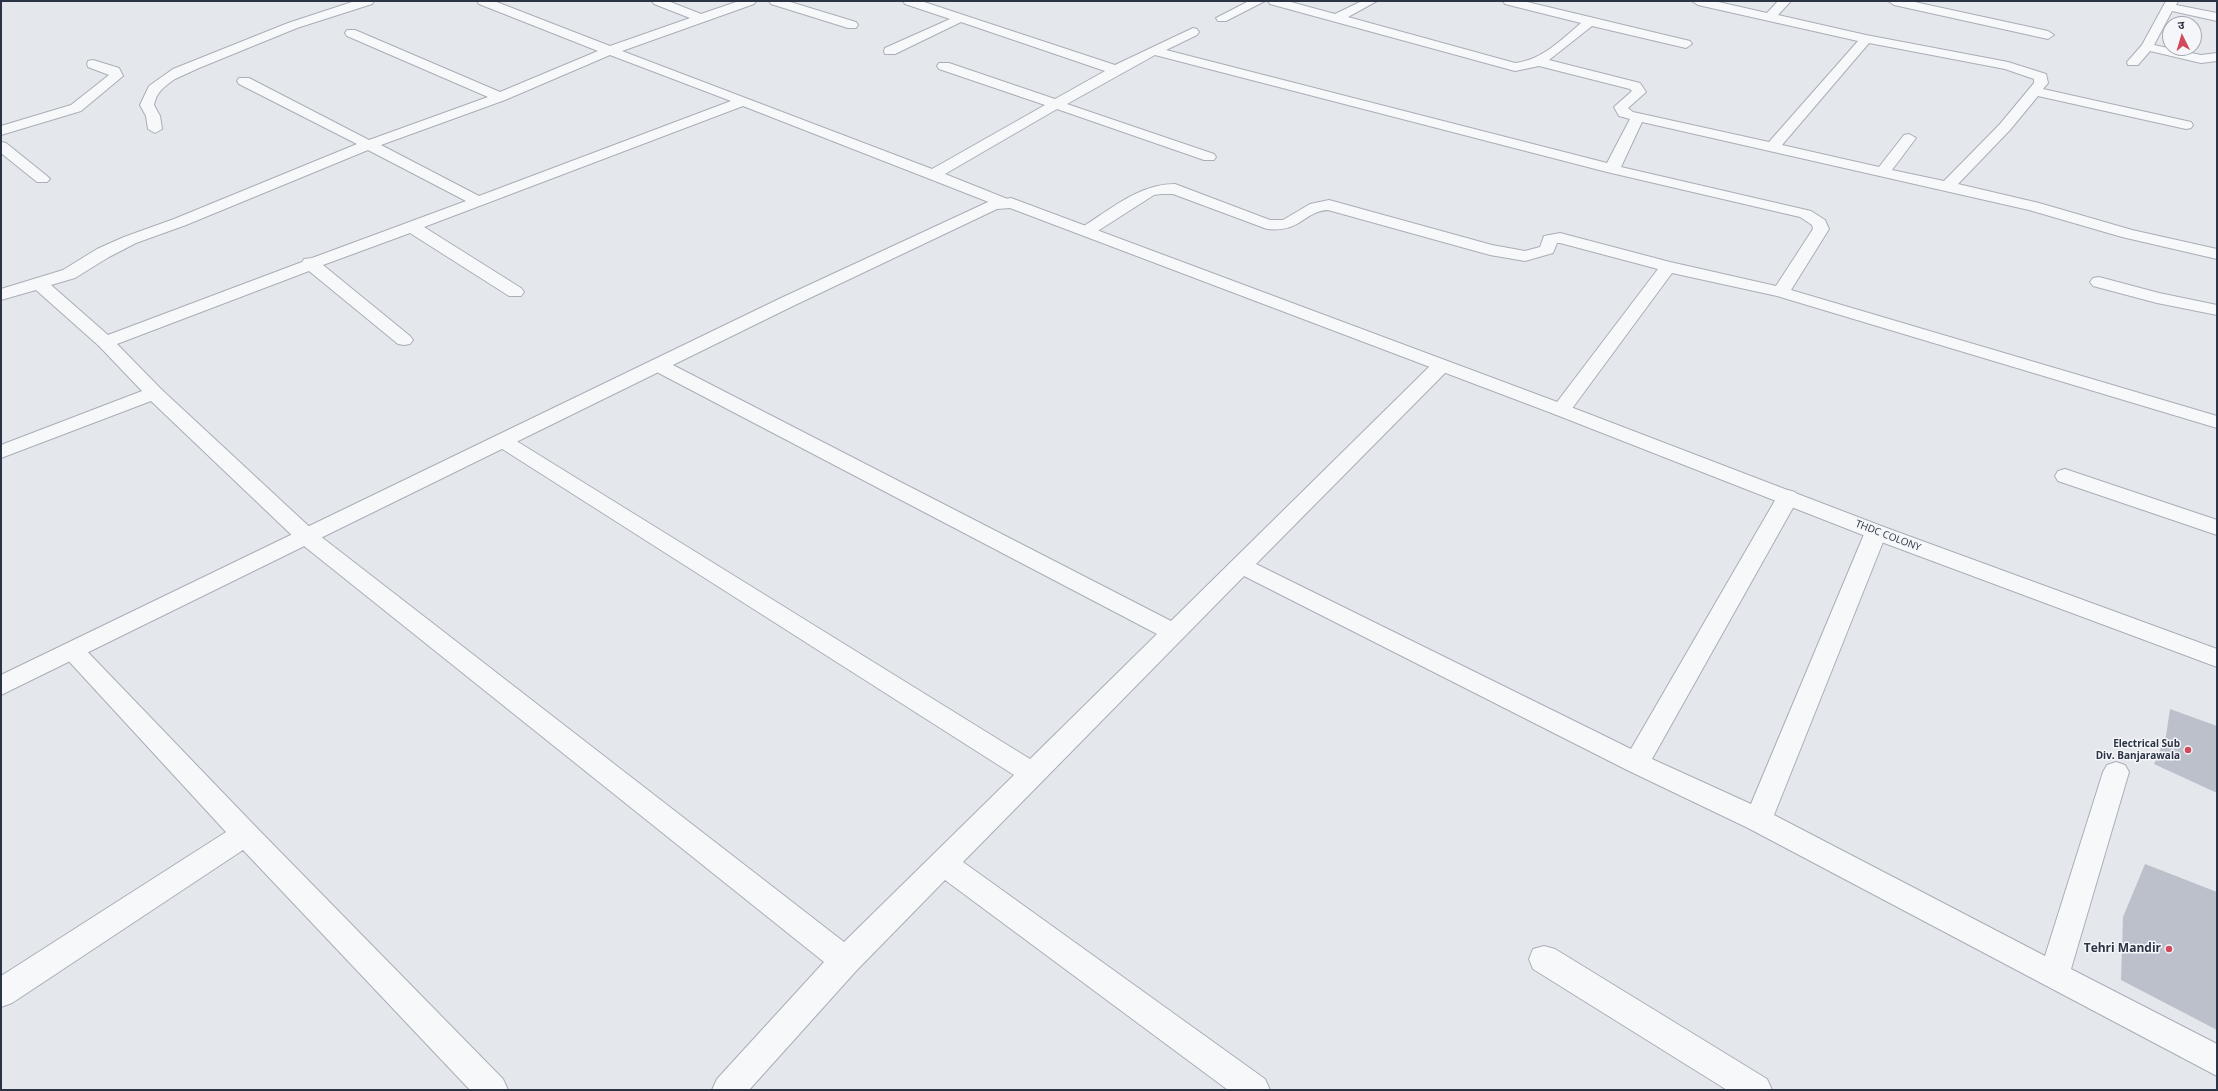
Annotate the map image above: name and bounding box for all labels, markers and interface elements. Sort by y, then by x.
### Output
north arrow [2162,16,2202,56]
text: उ [2177,17,2185,32]
street label: THDC COLONY [1854,518,1922,554]
place label: Electrical Sub Div. Banjarawala [2096,738,2180,762]
marker: Electrical Sub Div. Banjarawala [2183,745,2193,755]
place label: Tehri Mandir [2084,942,2161,956]
marker: Tehri Mandir [2164,944,2174,954]

